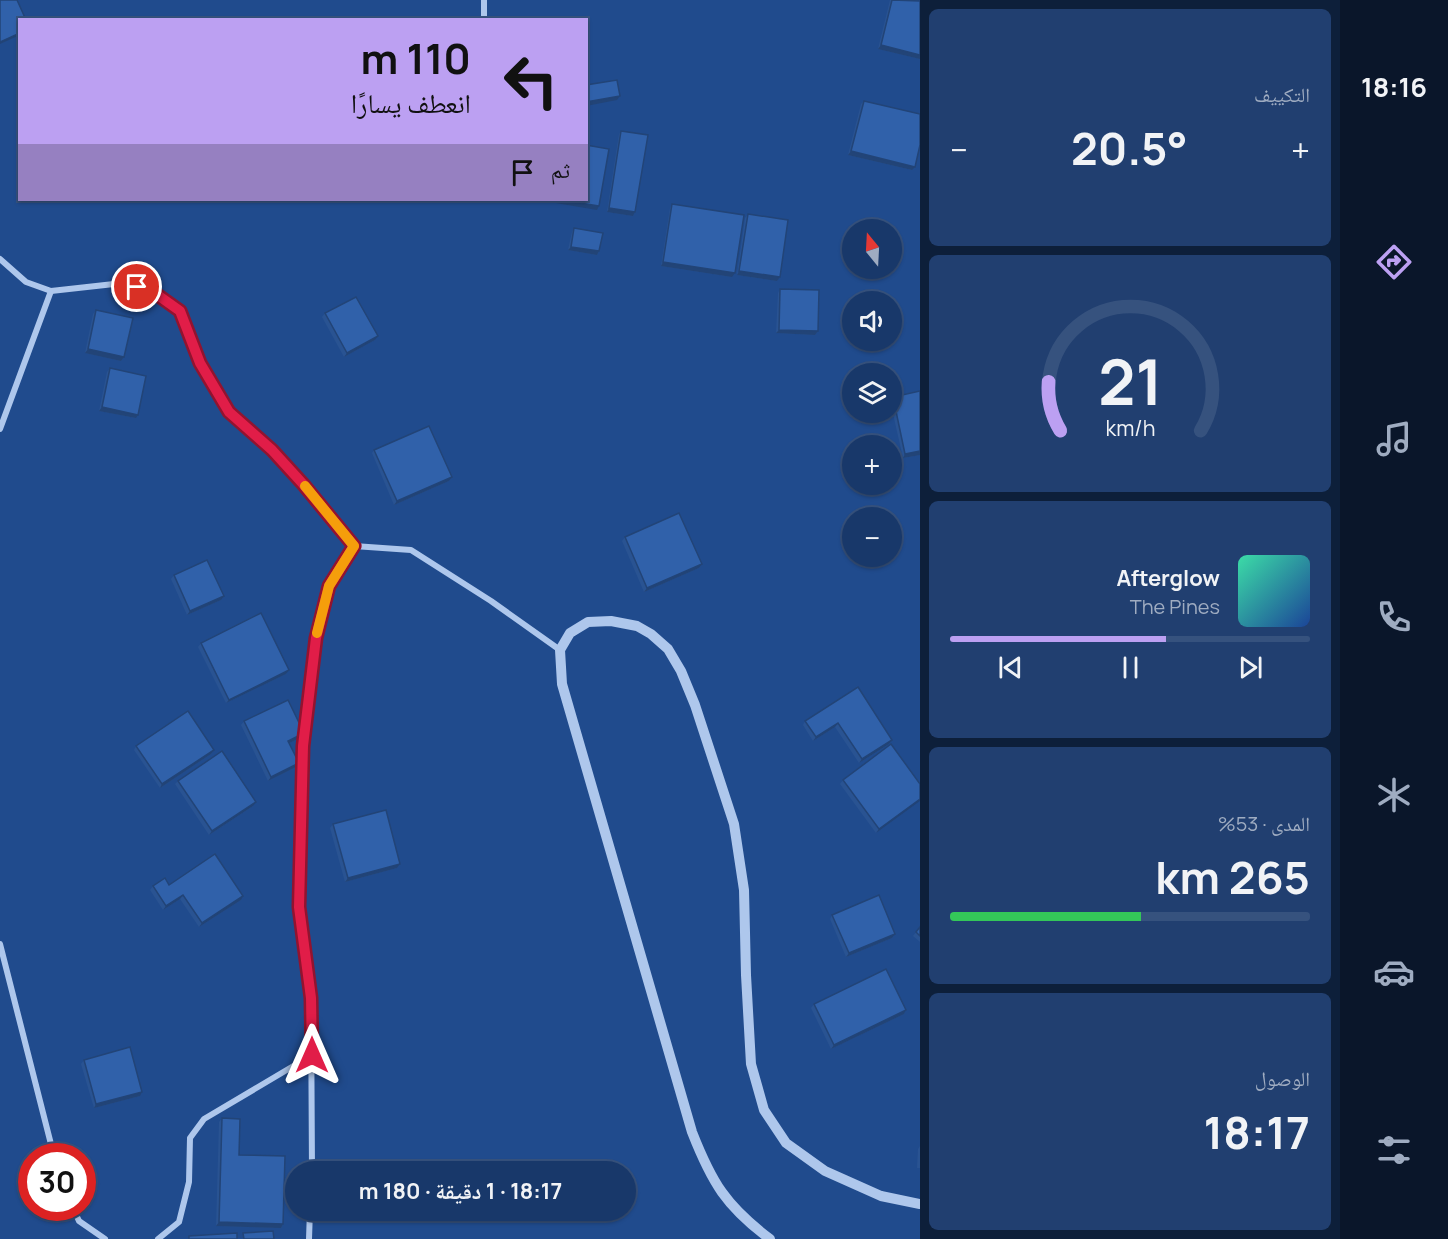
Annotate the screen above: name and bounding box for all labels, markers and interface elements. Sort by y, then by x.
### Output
text: 110 m [360,29,471,87]
icon: left [492,42,570,120]
text: 18:16 [1361,68,1427,105]
text: التكييف [1254,81,1310,108]
text: انعطف يسارًا [351,84,471,121]
text: 20.5° [1071,117,1188,179]
text: − [950,127,968,172]
text: + [1291,127,1310,172]
text: ثم [551,155,570,185]
icon: arrive [506,156,539,189]
north arrow [842,219,902,279]
map controls [842,219,902,567]
icon: directions [1373,241,1415,283]
pin [111,261,162,312]
icon: arrive [120,270,153,303]
button: sound [842,291,902,351]
text: 21 [1098,338,1162,424]
button: layers [842,363,902,423]
text: km/h [1105,413,1155,442]
icon: music [1373,418,1415,460]
button: + [842,435,902,495]
button: − [842,507,902,567]
text: Afterglow [1116,563,1220,593]
text: The Pines [1130,593,1220,620]
icon: phone [1373,596,1415,638]
icon: previous [994,651,1027,684]
icon: pause [1114,651,1147,684]
icon: next [1234,651,1267,684]
icon: climate [1373,774,1415,816]
text: المدى · 53% [1218,810,1310,837]
text: 265 km [1155,846,1310,908]
icon: car [1373,951,1415,993]
position arrow [280,1023,344,1087]
text: الوصول [1255,1065,1310,1092]
text: 18:17 [1204,1101,1310,1163]
icon: filters [1373,1129,1415,1171]
speed limit sign: 30 [18,1143,96,1221]
text: 18:17 · 1 دقيقة · 180 m [359,1176,562,1206]

